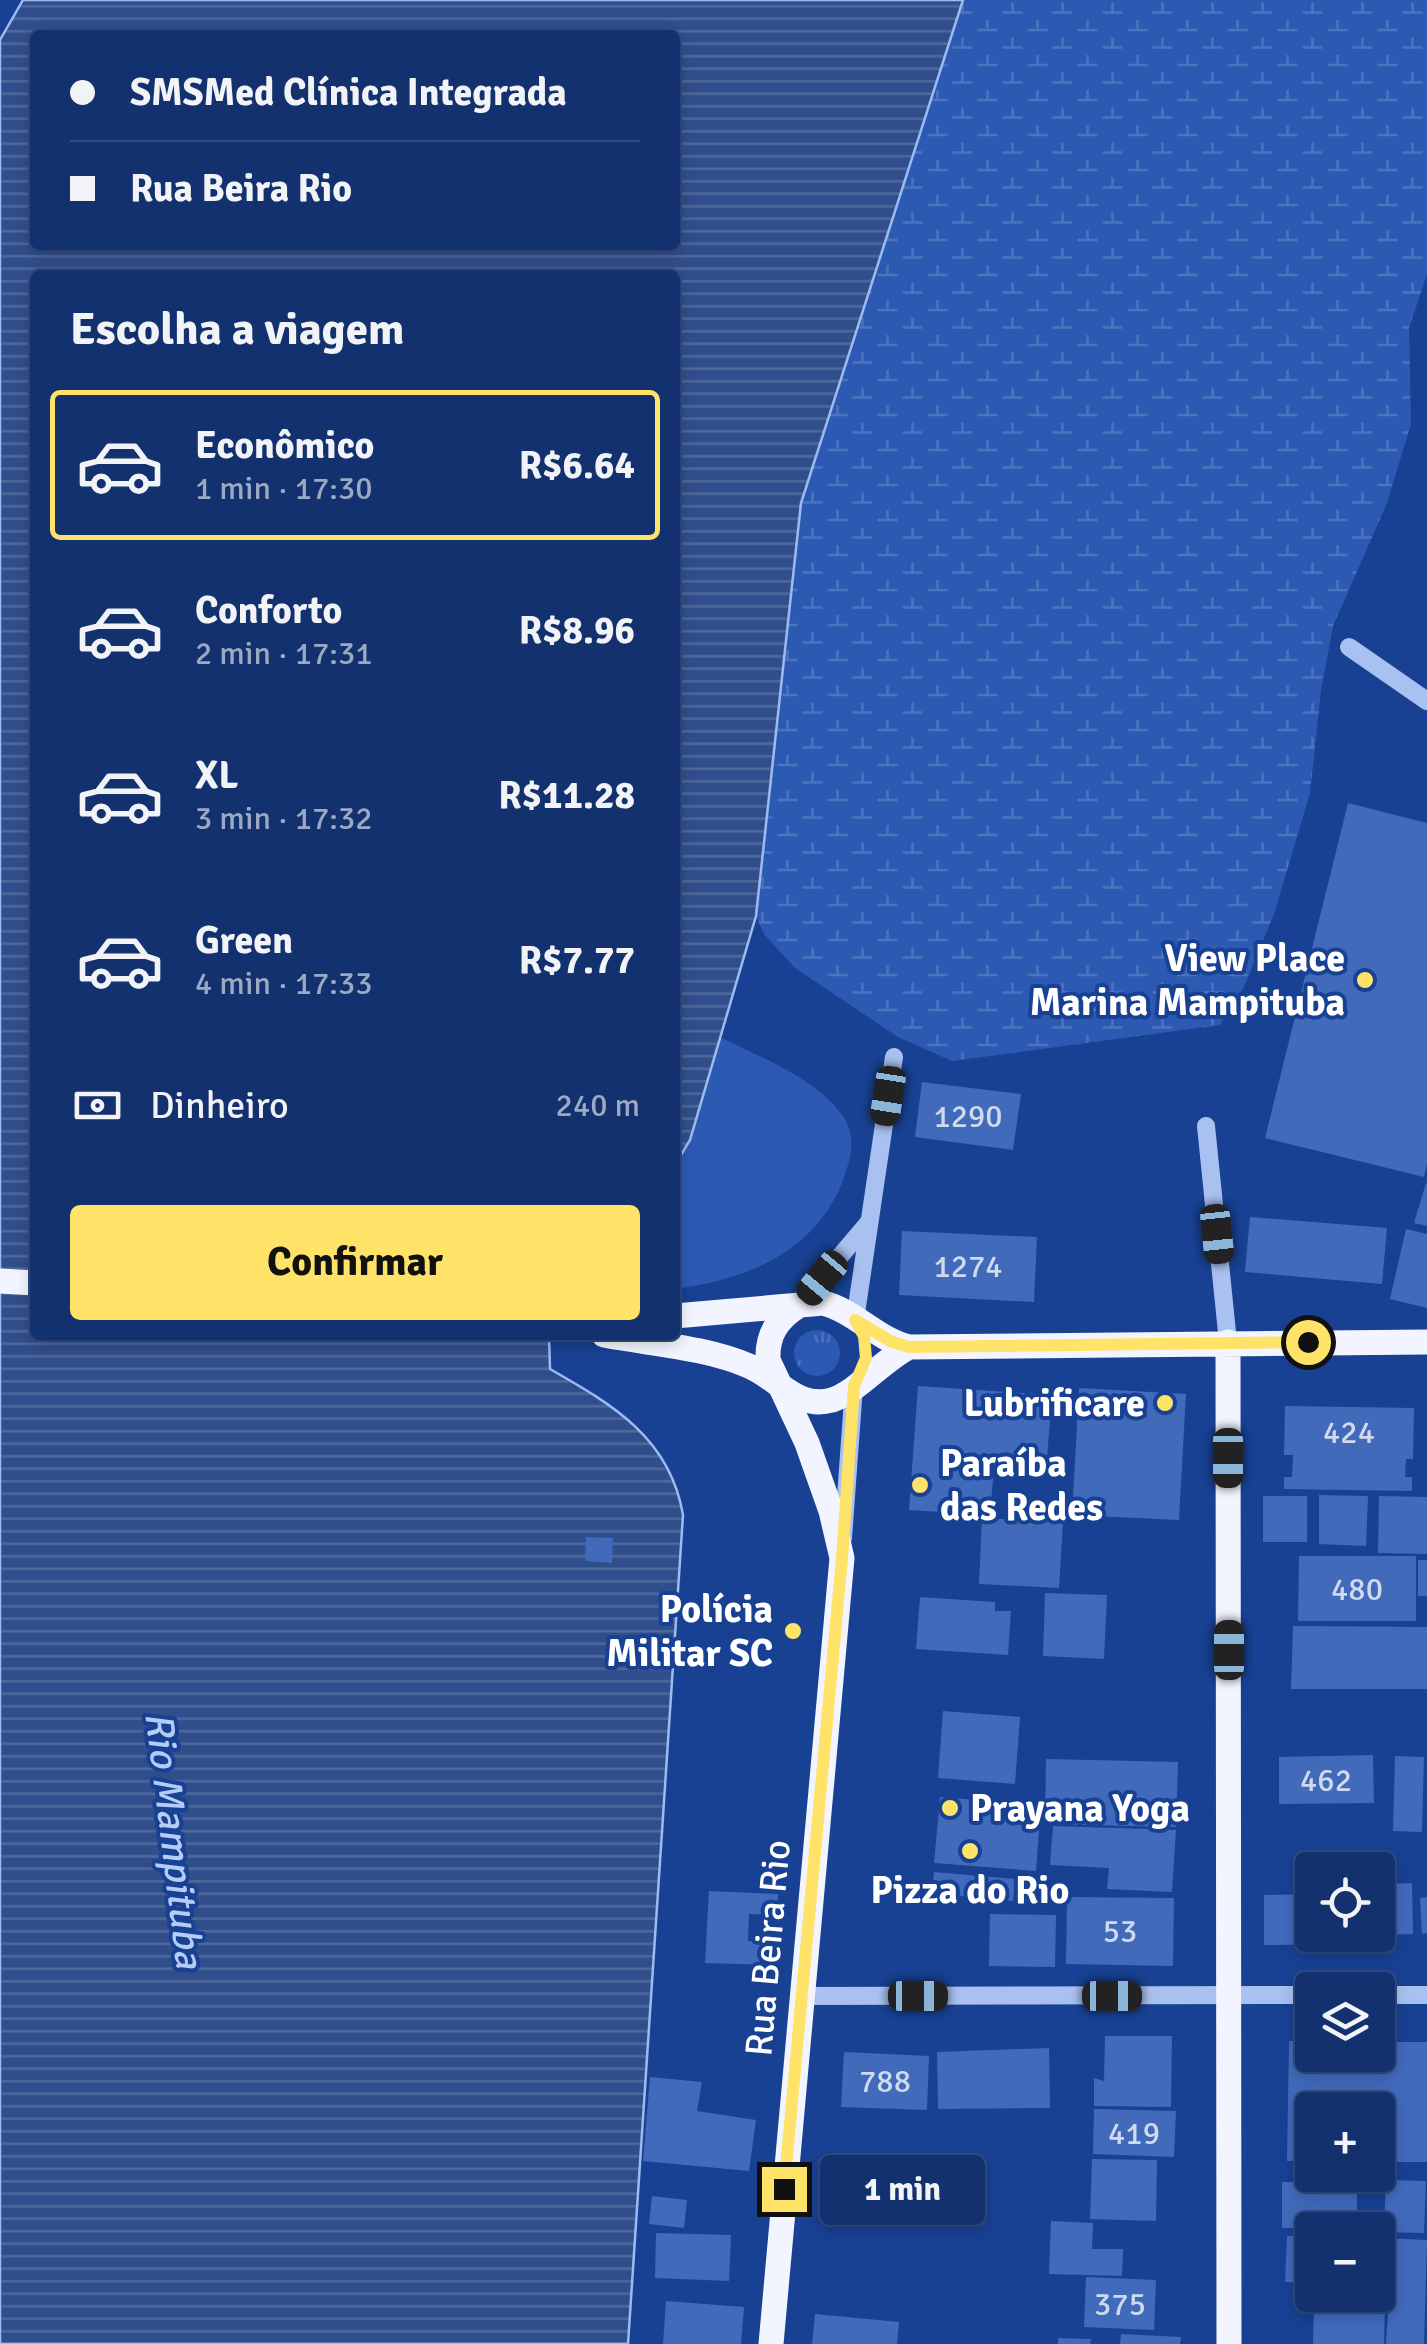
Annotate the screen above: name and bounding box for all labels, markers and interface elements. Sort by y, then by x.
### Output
text: SMSMed Clínica Integrada [130,69,567,116]
text: Rua Beira Rio [130,165,352,212]
text: Escolha a viagem [70,302,404,357]
icon: car [75,420,165,510]
text: Econômico [195,422,374,469]
text: R$6.64 [519,442,635,489]
text: 1 min · 17:30 [195,469,373,508]
icon: car [75,585,165,675]
text: Conforto [195,587,342,634]
text: R$8.96 [519,607,635,654]
text: 2 min · 17:31 [195,634,373,673]
icon: car [75,750,165,840]
text: XL [195,752,238,799]
text: R$11.28 [498,772,635,819]
text: 3 min · 17:32 [195,799,373,838]
icon: car [75,915,165,1005]
text: Green [195,917,293,964]
place label: View Place Marina Mampituba [1030,935,1345,1026]
text: R$7.77 [519,937,635,984]
text: 4 min · 17:33 [195,964,373,1003]
marker: View Place Marina Mampituba [1354,969,1376,991]
car [868,1064,908,1128]
icon: cash [70,1078,125,1133]
text: Dinheiro [150,1082,289,1129]
text: 240 m [556,1086,640,1125]
house number: 1290 [933,1097,1003,1136]
car [1199,1203,1235,1265]
button: Confirmar [70,1205,640,1320]
car [791,1245,853,1311]
house number: 1274 [933,1247,1003,1286]
route start [1286,1320,1331,1365]
place label: Lubrificare [963,1380,1145,1427]
marker: Lubrificare [1154,1392,1176,1414]
house number: 424 [1323,1413,1375,1452]
car [1213,1428,1243,1488]
place label: Paraíba das Redes [940,1440,1103,1531]
marker: Paraíba das Redes [909,1474,931,1496]
house number: 480 [1331,1570,1383,1609]
place label: Polícia Militar SC [606,1586,773,1677]
marker: Polícia Militar SC [782,1620,804,1642]
car [1214,1620,1244,1680]
water label: Rio Mampituba [133,1709,215,1973]
house number: 462 [1300,1761,1352,1800]
place label: Prayana Yoga [970,1785,1190,1832]
marker: Prayana Yoga [939,1797,961,1819]
street label: Rua Beira Rio [735,1838,801,2058]
marker: Pizza do Rio [959,1840,981,1862]
map controls [1295,1852,1395,2312]
button: locate [1295,1852,1395,1952]
place label: Pizza do Rio [871,1867,1069,1914]
house number: 53 [1103,1912,1137,1951]
button: layers [1295,1972,1395,2072]
car [888,1981,948,2011]
car [1082,1981,1142,2011]
house number: 788 [859,2062,911,2101]
button: + [1295,2092,1395,2192]
house number: 419 [1108,2114,1160,2153]
callout: 1 min [819,2154,984,2224]
route end [762,2167,807,2212]
text: 1 min [864,2170,941,2209]
button: − [1295,2212,1395,2312]
house number: 375 [1094,2285,1146,2324]

